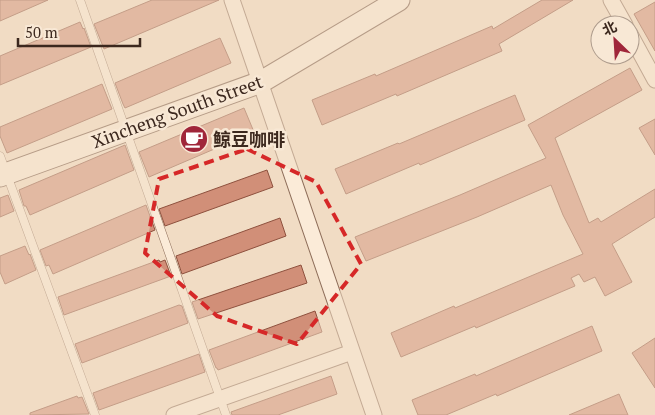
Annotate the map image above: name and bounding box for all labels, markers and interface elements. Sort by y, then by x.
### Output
scale bar [18,15,140,47]
north arrow [590,15,640,65]
text: 北 [599,16,620,39]
text: 50 m [25,22,58,42]
street label: Xincheng South Street [88,69,266,153]
cafe icon: 鲸豆咖啡 [179,124,209,154]
place label: 鲸豆咖啡 [213,127,285,151]

